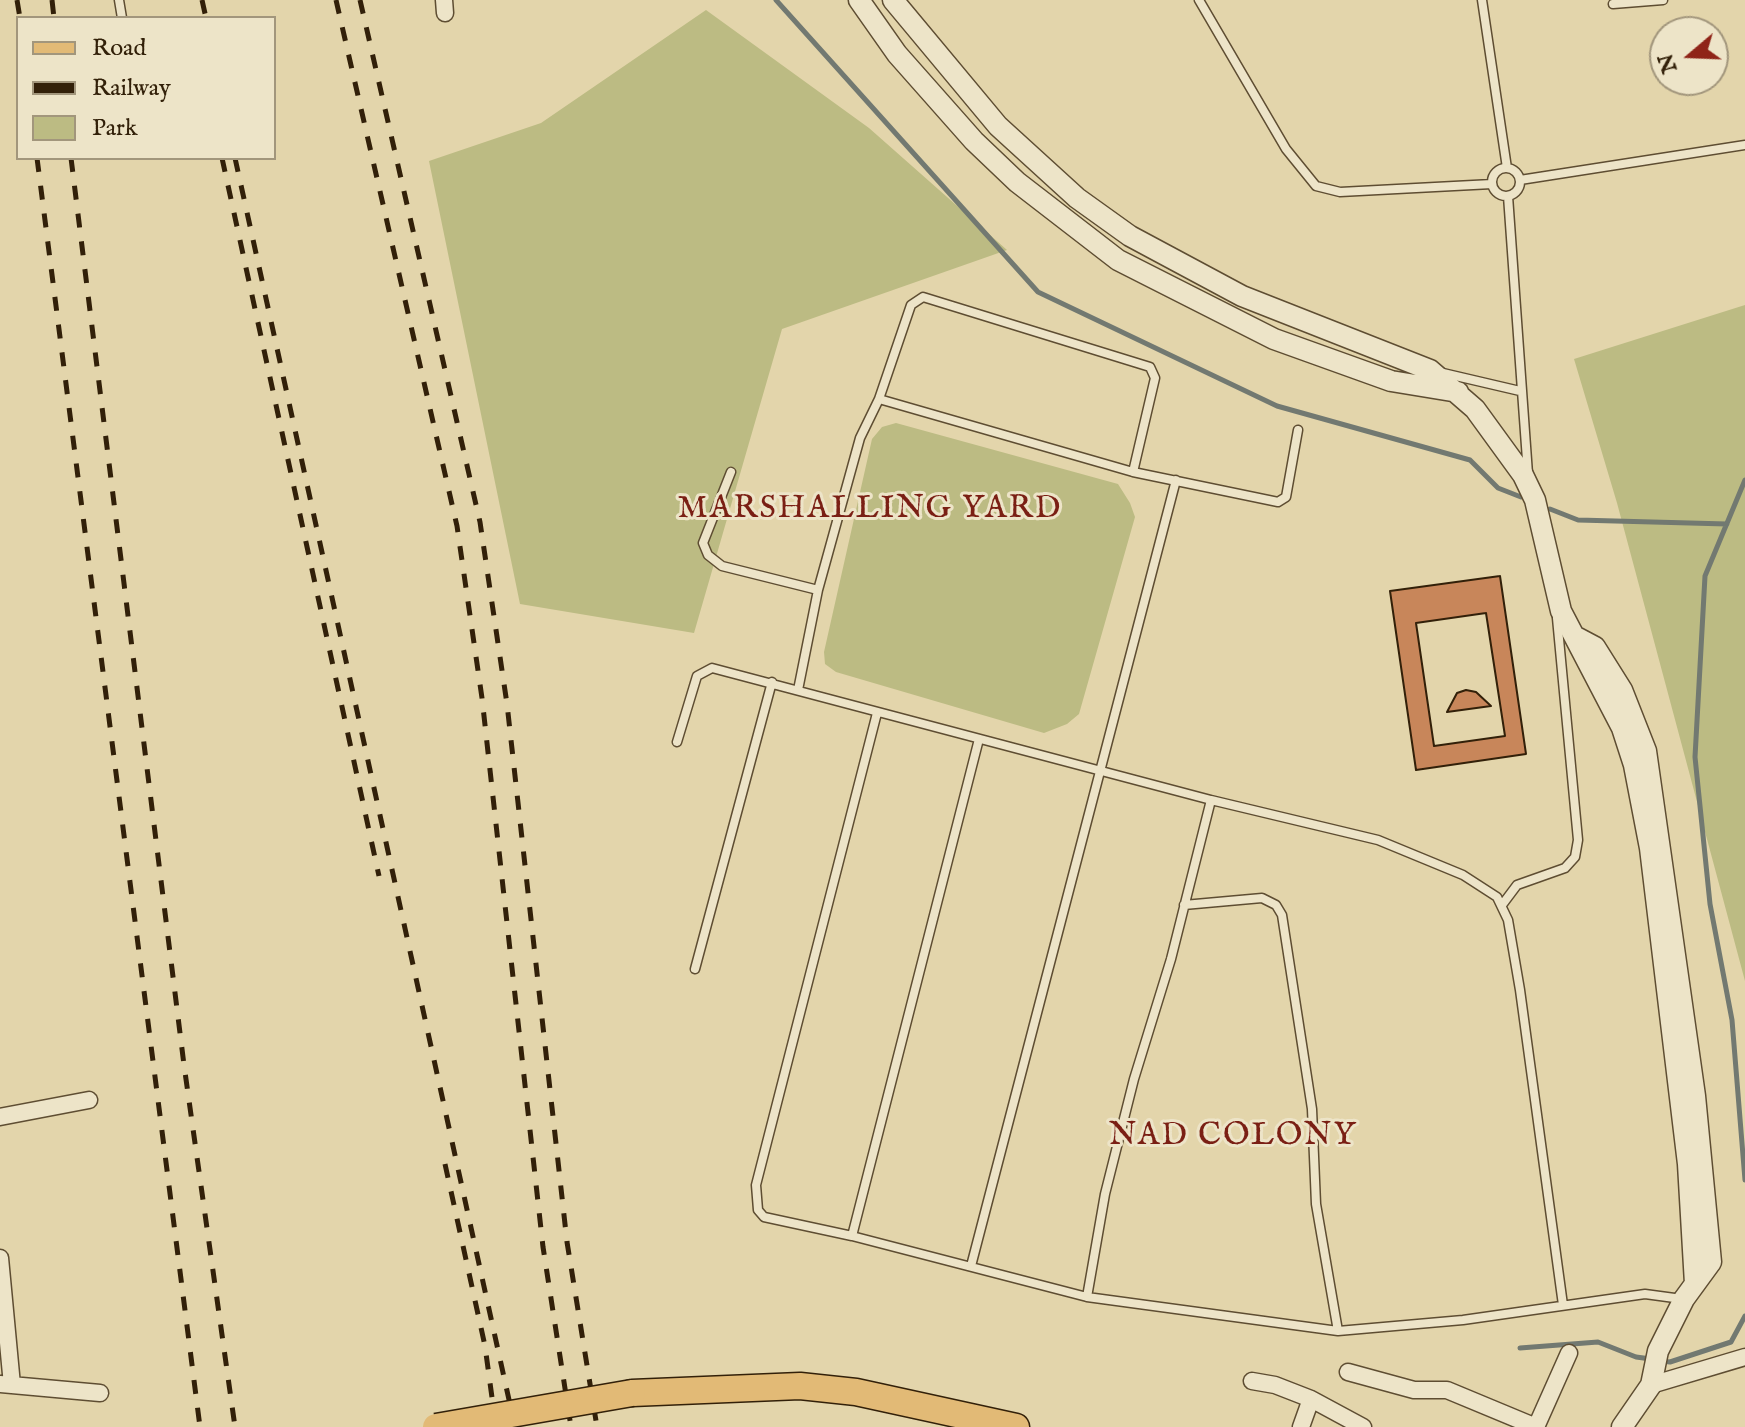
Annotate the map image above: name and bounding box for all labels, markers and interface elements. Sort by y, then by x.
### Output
legend [16,16,276,160]
north arrow [1649,16,1729,96]
text: Road [92,33,146,64]
text: N [1652,50,1685,77]
text: Railway [92,73,171,104]
text: Park [92,113,138,144]
district label: MARSHALLING YARD [678,491,1062,529]
district label: NAD COLONY [1109,1118,1357,1156]

